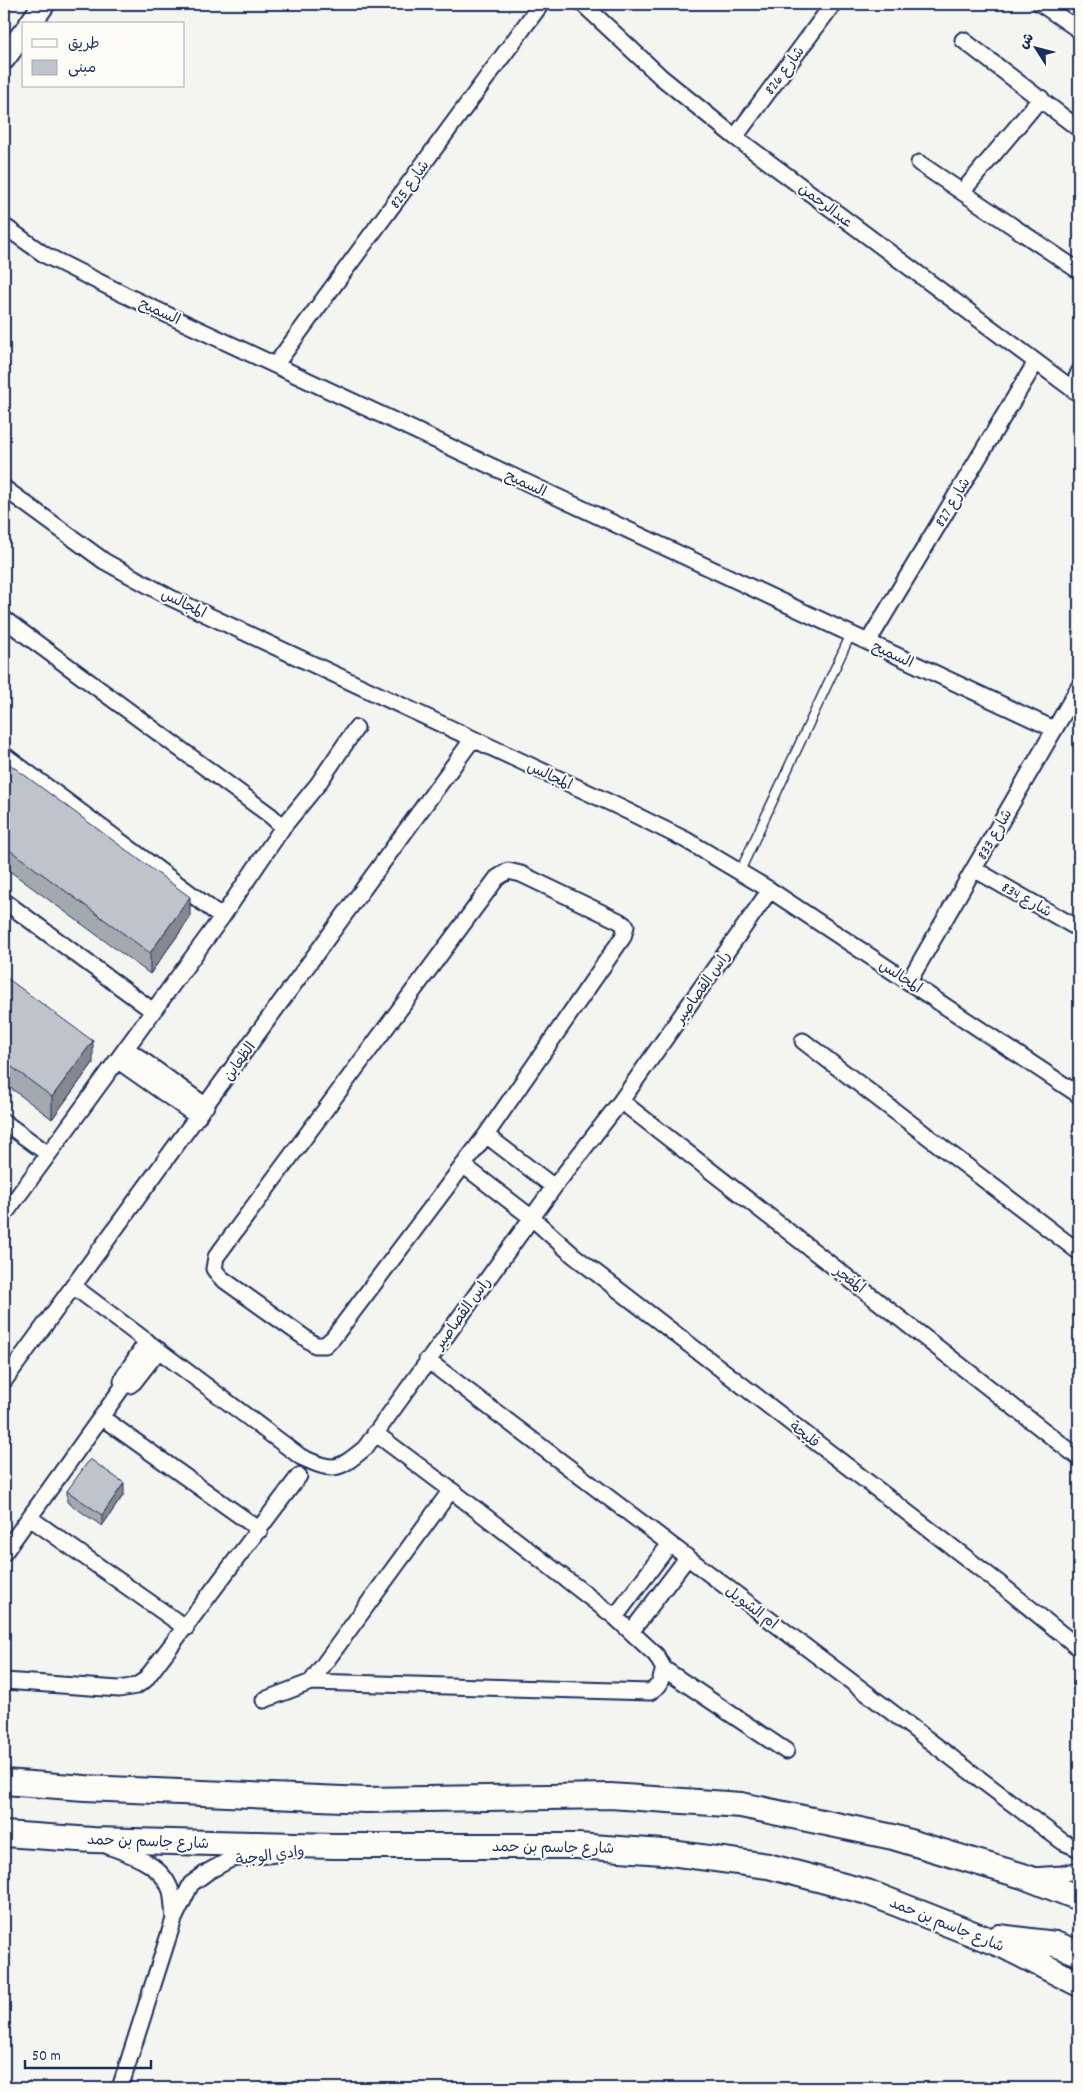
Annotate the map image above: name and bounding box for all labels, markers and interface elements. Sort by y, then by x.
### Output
legend [22,22,185,88]
north arrow [1010,22,1060,72]
text: ش [1014,29,1040,54]
text: طريق [68,34,100,56]
street label: شارع 826 [760,42,811,100]
text: مبنى [68,58,96,80]
street label: شارع 825 [385,156,436,214]
street label: عبدالرحمن [793,179,857,234]
street label: السميح [135,294,183,332]
street label: السميح [501,466,549,504]
street label: شارع 827 [930,474,977,532]
street label: المجالس [157,584,209,625]
street label: السميح [868,637,916,675]
street label: المجالس [523,757,575,797]
street label: شارع 833 [972,806,1019,864]
street label: شارع 834 [997,878,1055,924]
street label: راس القصاصير [670,947,737,1030]
street label: المجالس [874,955,926,1000]
street label: الظعاين [219,1038,262,1086]
street label: المفجر [827,1260,869,1300]
street label: راس القصاصير [429,1273,497,1356]
street label: فليحة [784,1417,824,1455]
street label: ام الشويل [720,1581,782,1636]
street label: شارع جاسم بن حمد [86,1830,209,1856]
street label: شارع جاسم بن حمد [492,1837,614,1861]
street label: وادي الوجبة [235,1841,306,1873]
street label: شارع جاسم بن حمد [885,1893,1007,1959]
scale bar [25,2037,151,2069]
text: 50 m [32,2046,61,2068]

